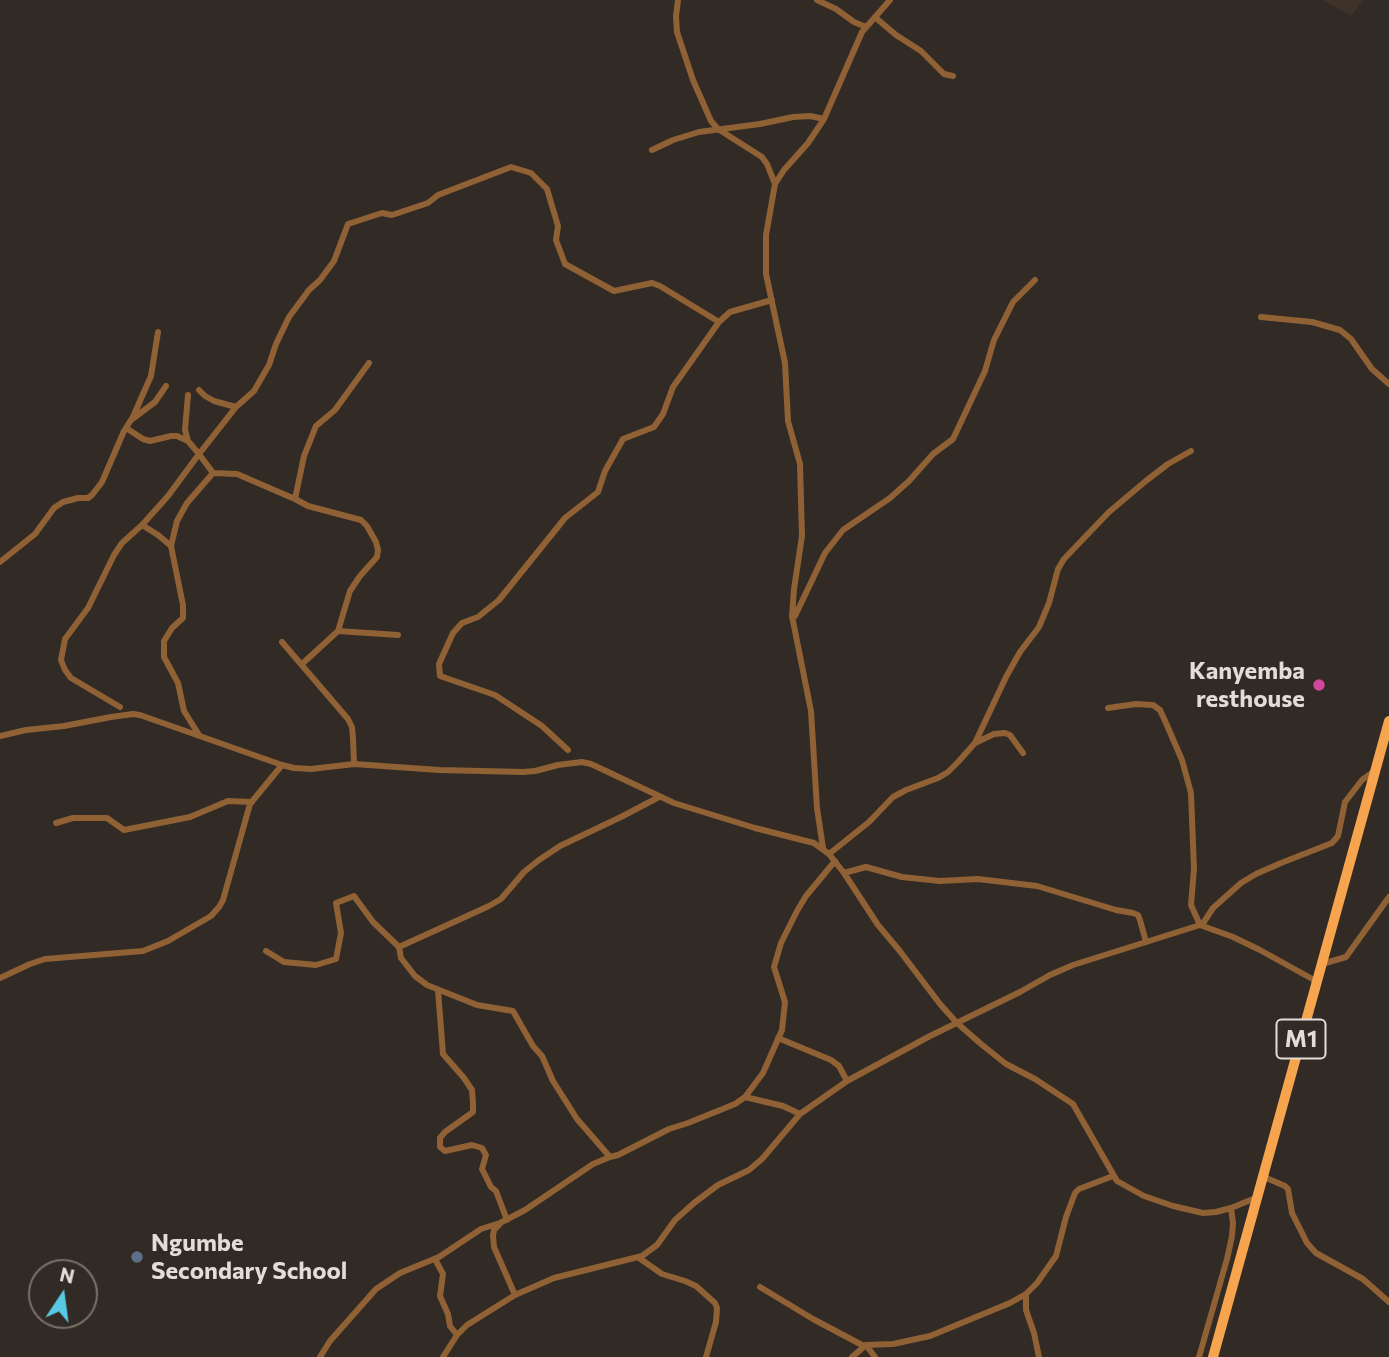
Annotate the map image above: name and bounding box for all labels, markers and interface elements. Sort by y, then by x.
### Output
place label: Kanyemba resthouse [1189,657,1305,713]
marker: Kanyemba resthouse [1311,677,1327,693]
road number: M1 [1276,1020,1326,1058]
place label: Ngumbe Secondary School [151,1229,347,1285]
marker: Ngumbe Secondary School [129,1249,145,1265]
north arrow [28,1259,98,1329]
text: N [58,1262,77,1288]

